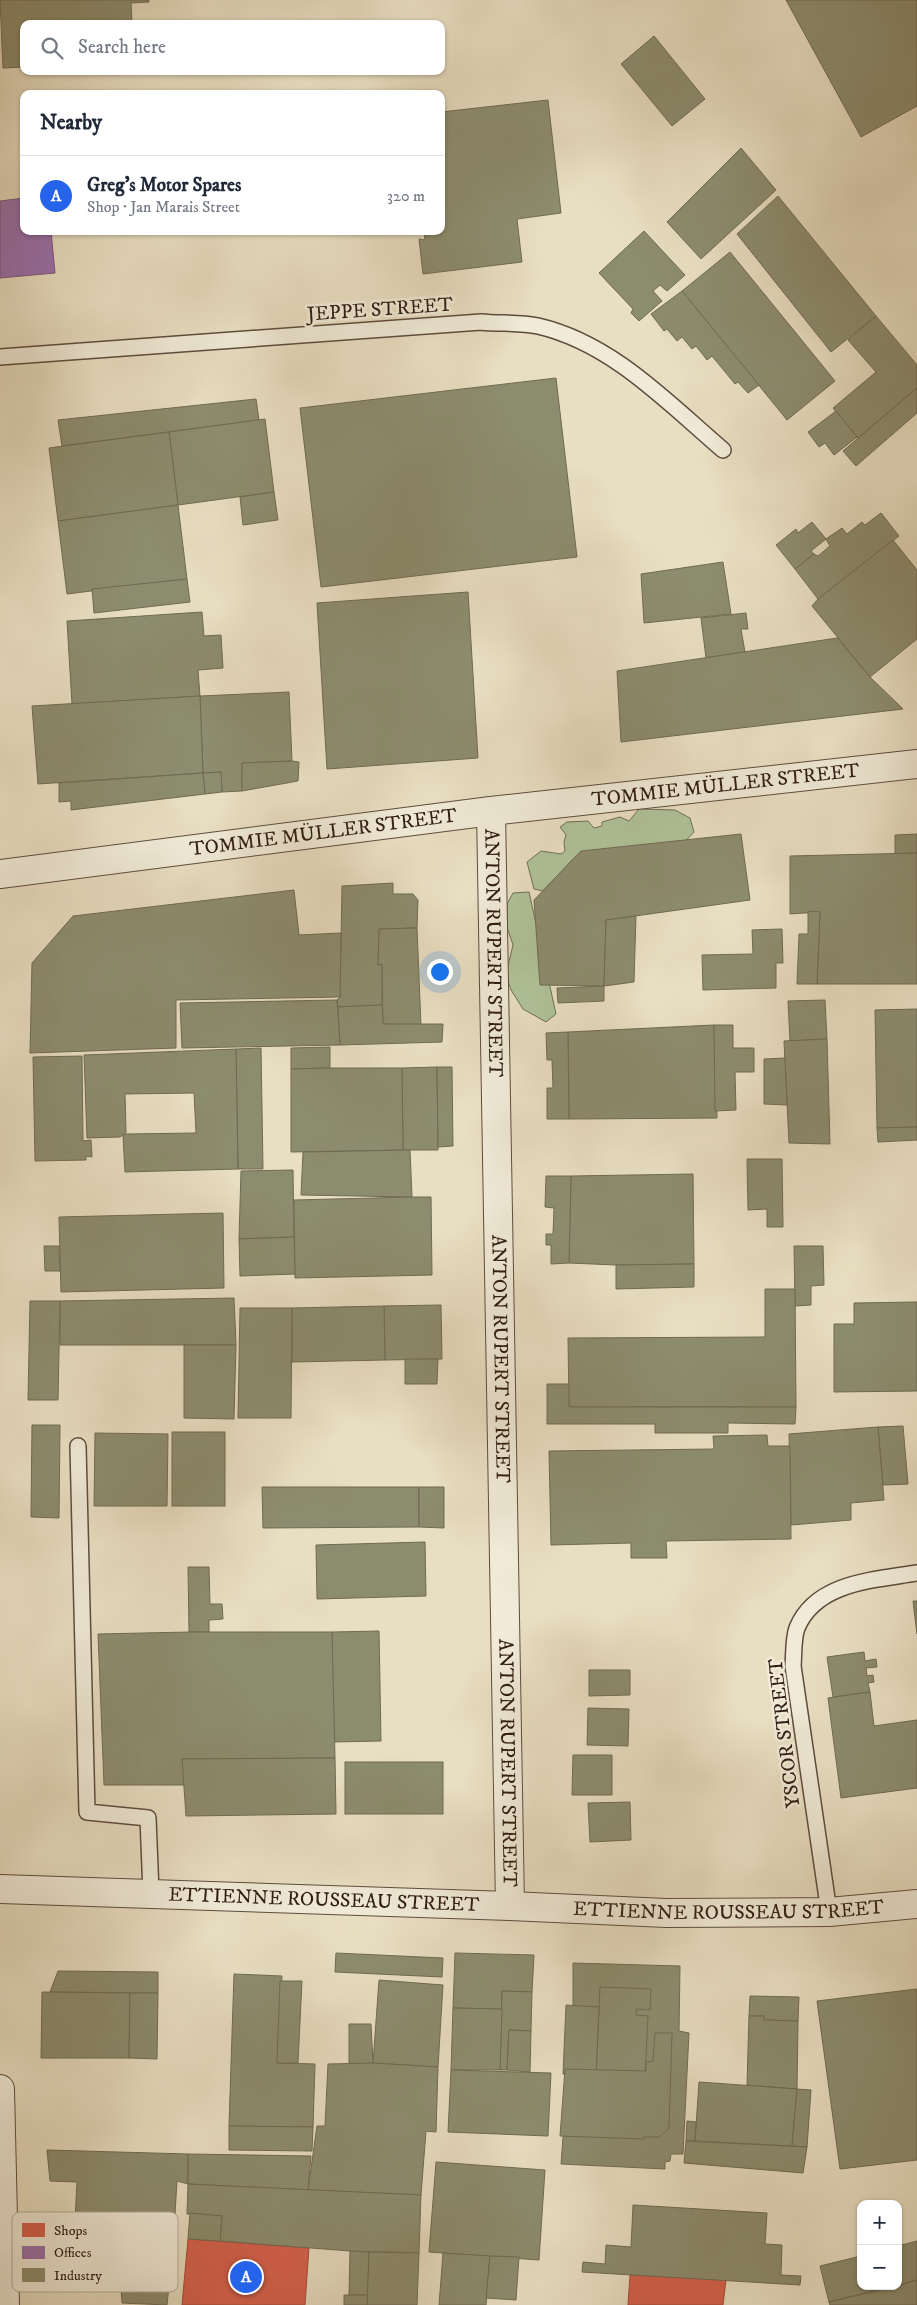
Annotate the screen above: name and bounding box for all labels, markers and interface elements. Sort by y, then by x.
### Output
search box [20,20,445,75]
icon: search [38,34,66,62]
text: Search here [78,36,166,59]
text: Nearby [40,110,102,136]
text: Greg's Motor Spares [87,174,241,197]
text: A [51,186,61,206]
text: 320 m [387,186,425,206]
text: Shop · Jan Marais Street [87,197,240,217]
street label: JEPPE STREET [304,292,454,328]
street label: TOMMIE MÜLLER STREET [590,758,861,812]
street label: TOMMIE MÜLLER STREET [188,803,458,862]
street label: ANTON RUPERT STREET [479,829,508,1077]
your location [427,959,453,985]
street label: ANTON RUPERT STREET [486,1234,515,1483]
street label: ANTON RUPERT STREET [493,1638,522,1887]
street label: YSCOR STREET [763,1657,807,1809]
street label: ETTIENNE ROUSSEAU STREET [168,1882,480,1917]
street label: ETTIENNE ROUSSEAU STREET [573,1895,885,1926]
map controls [857,2200,902,2290]
button: + [857,2200,902,2245]
legend [12,2212,178,2292]
text: Shops [54,2222,87,2240]
text: Offices [54,2244,92,2262]
button: − [857,2245,902,2290]
pin: A [230,2258,262,2296]
text: Industry [54,2267,102,2285]

